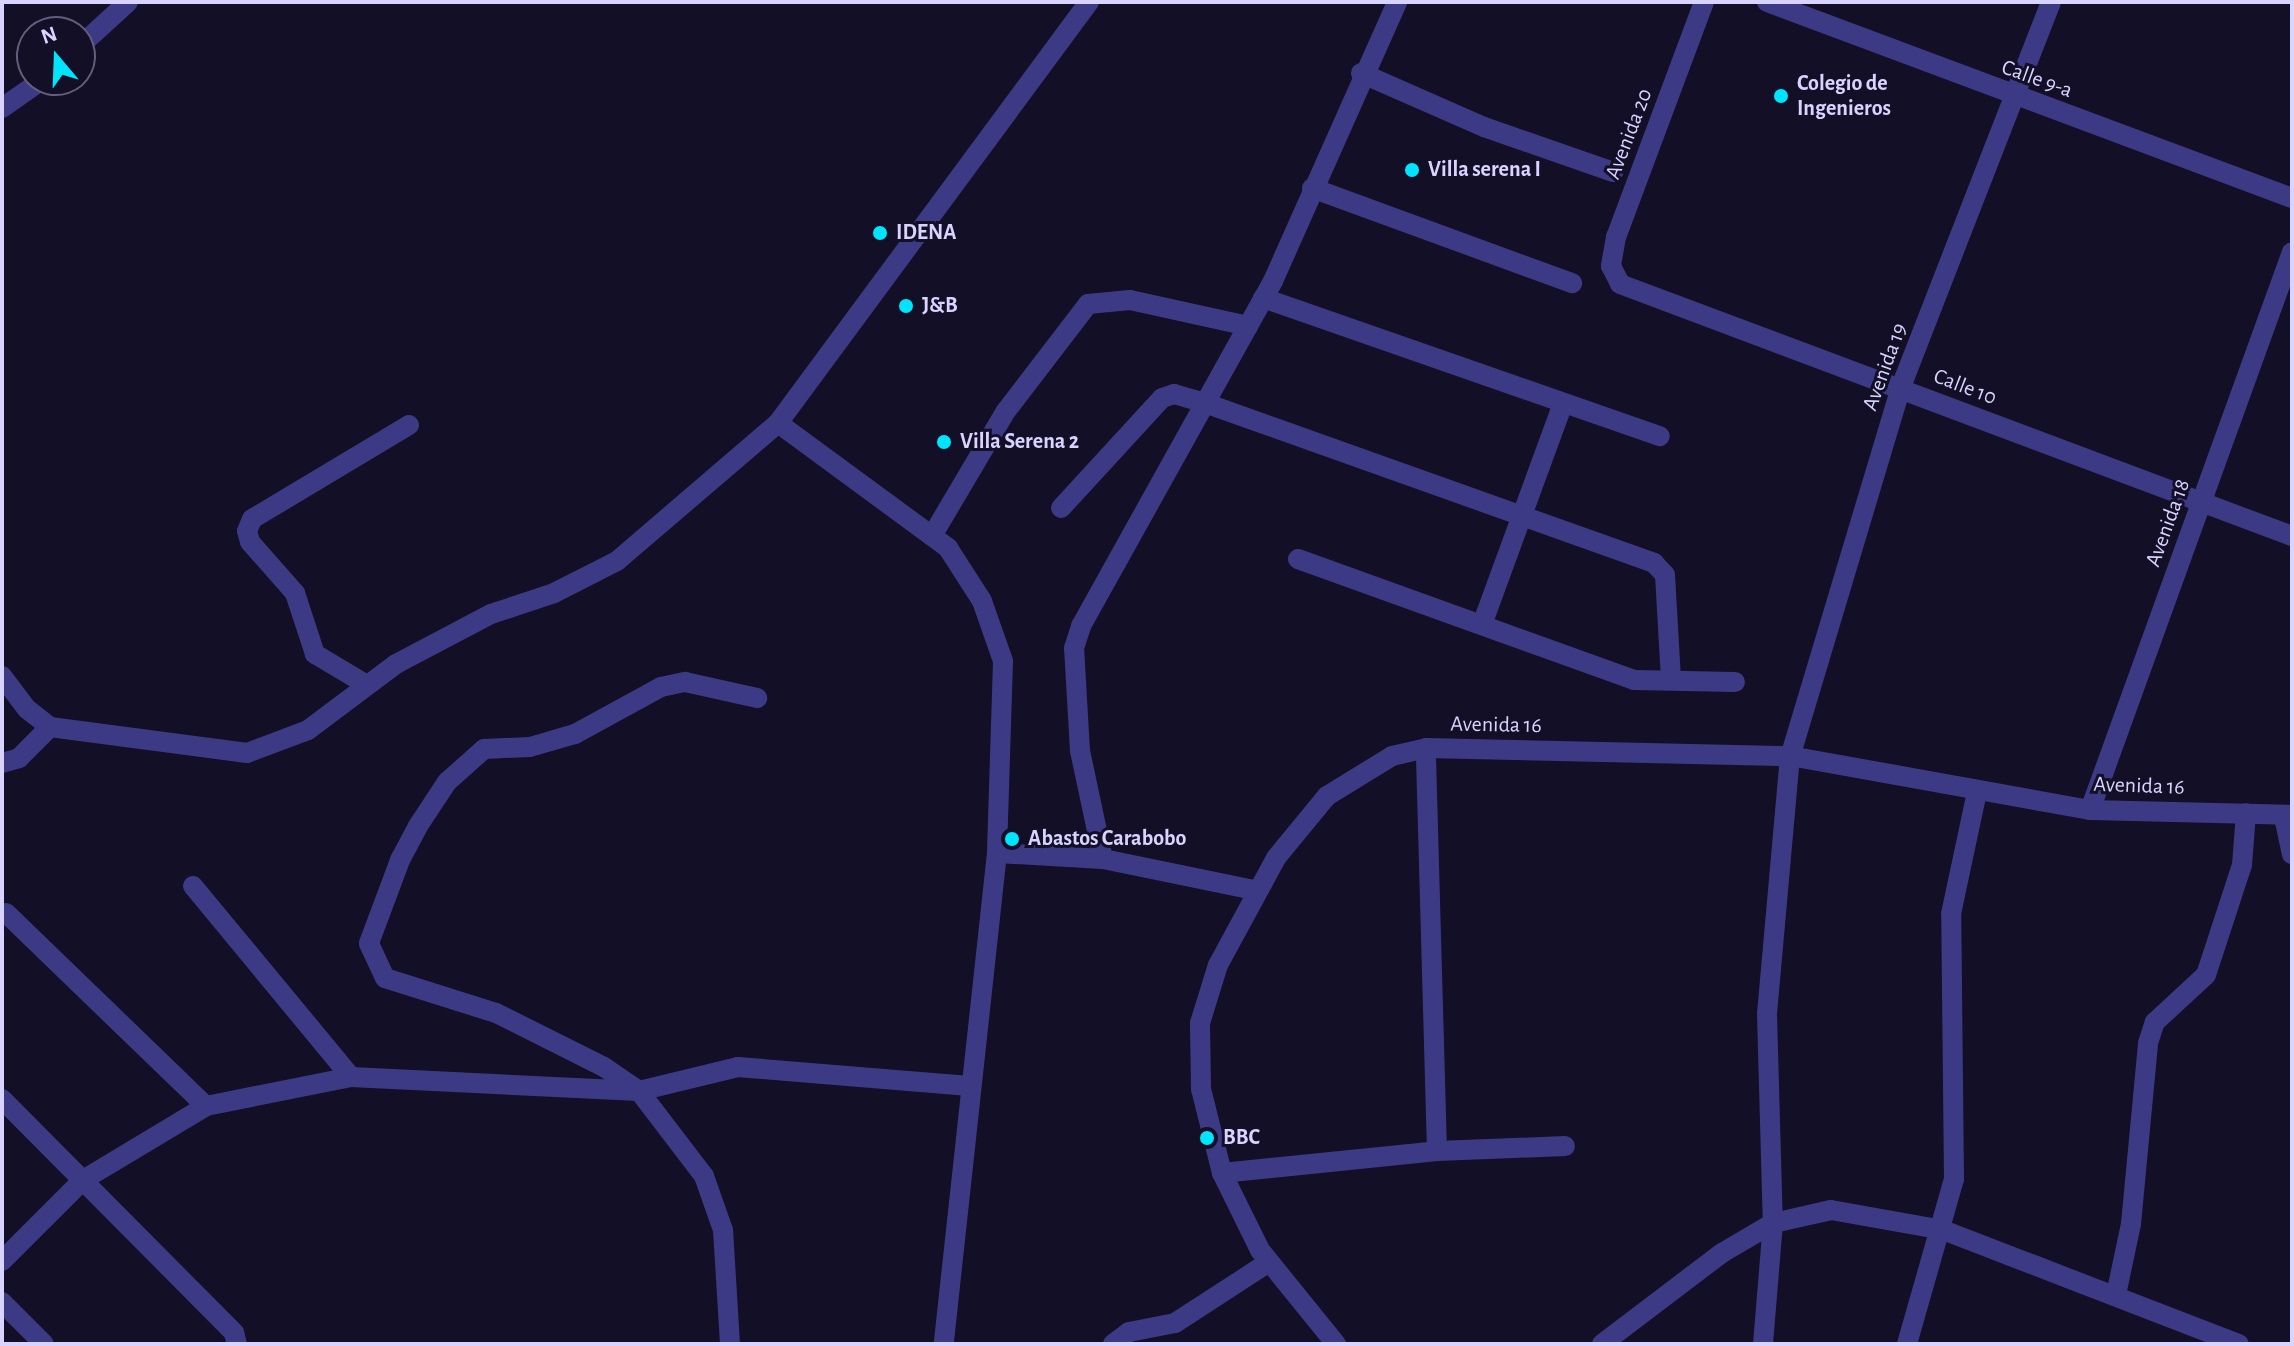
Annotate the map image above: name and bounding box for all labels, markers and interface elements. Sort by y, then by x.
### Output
north arrow [16,16,96,96]
text: N [38,22,60,48]
street label: Calle 9-a [1998,54,2076,104]
place label: Colegio de Ingenieros [1797,70,1891,122]
street label: Avenida 20 [1600,85,1658,183]
marker: Colegio de Ingenieros [1772,87,1790,105]
place label: Villa serena I [1428,157,1541,183]
marker: Villa serena I [1403,161,1421,179]
place label: IDENA [896,220,956,246]
marker: IDENA [871,224,889,242]
place label: J&B [922,293,958,319]
marker: J&B [897,297,915,315]
street label: Avenida 19 [1857,320,1913,414]
street label: Calle 10 [1930,363,2000,411]
place label: Villa Serena 2 [960,429,1079,455]
marker: Villa Serena 2 [935,433,953,451]
street label: Avenida 18 [2140,476,2196,570]
street label: Avenida 16 [1450,711,1542,739]
street label: Avenida 16 [2093,771,2185,801]
place label: Abastos Carabobo [1028,826,1186,852]
marker: Abastos Carabobo [1003,830,1021,848]
place label: BBC [1223,1125,1260,1151]
marker: BBC [1198,1129,1216,1147]

